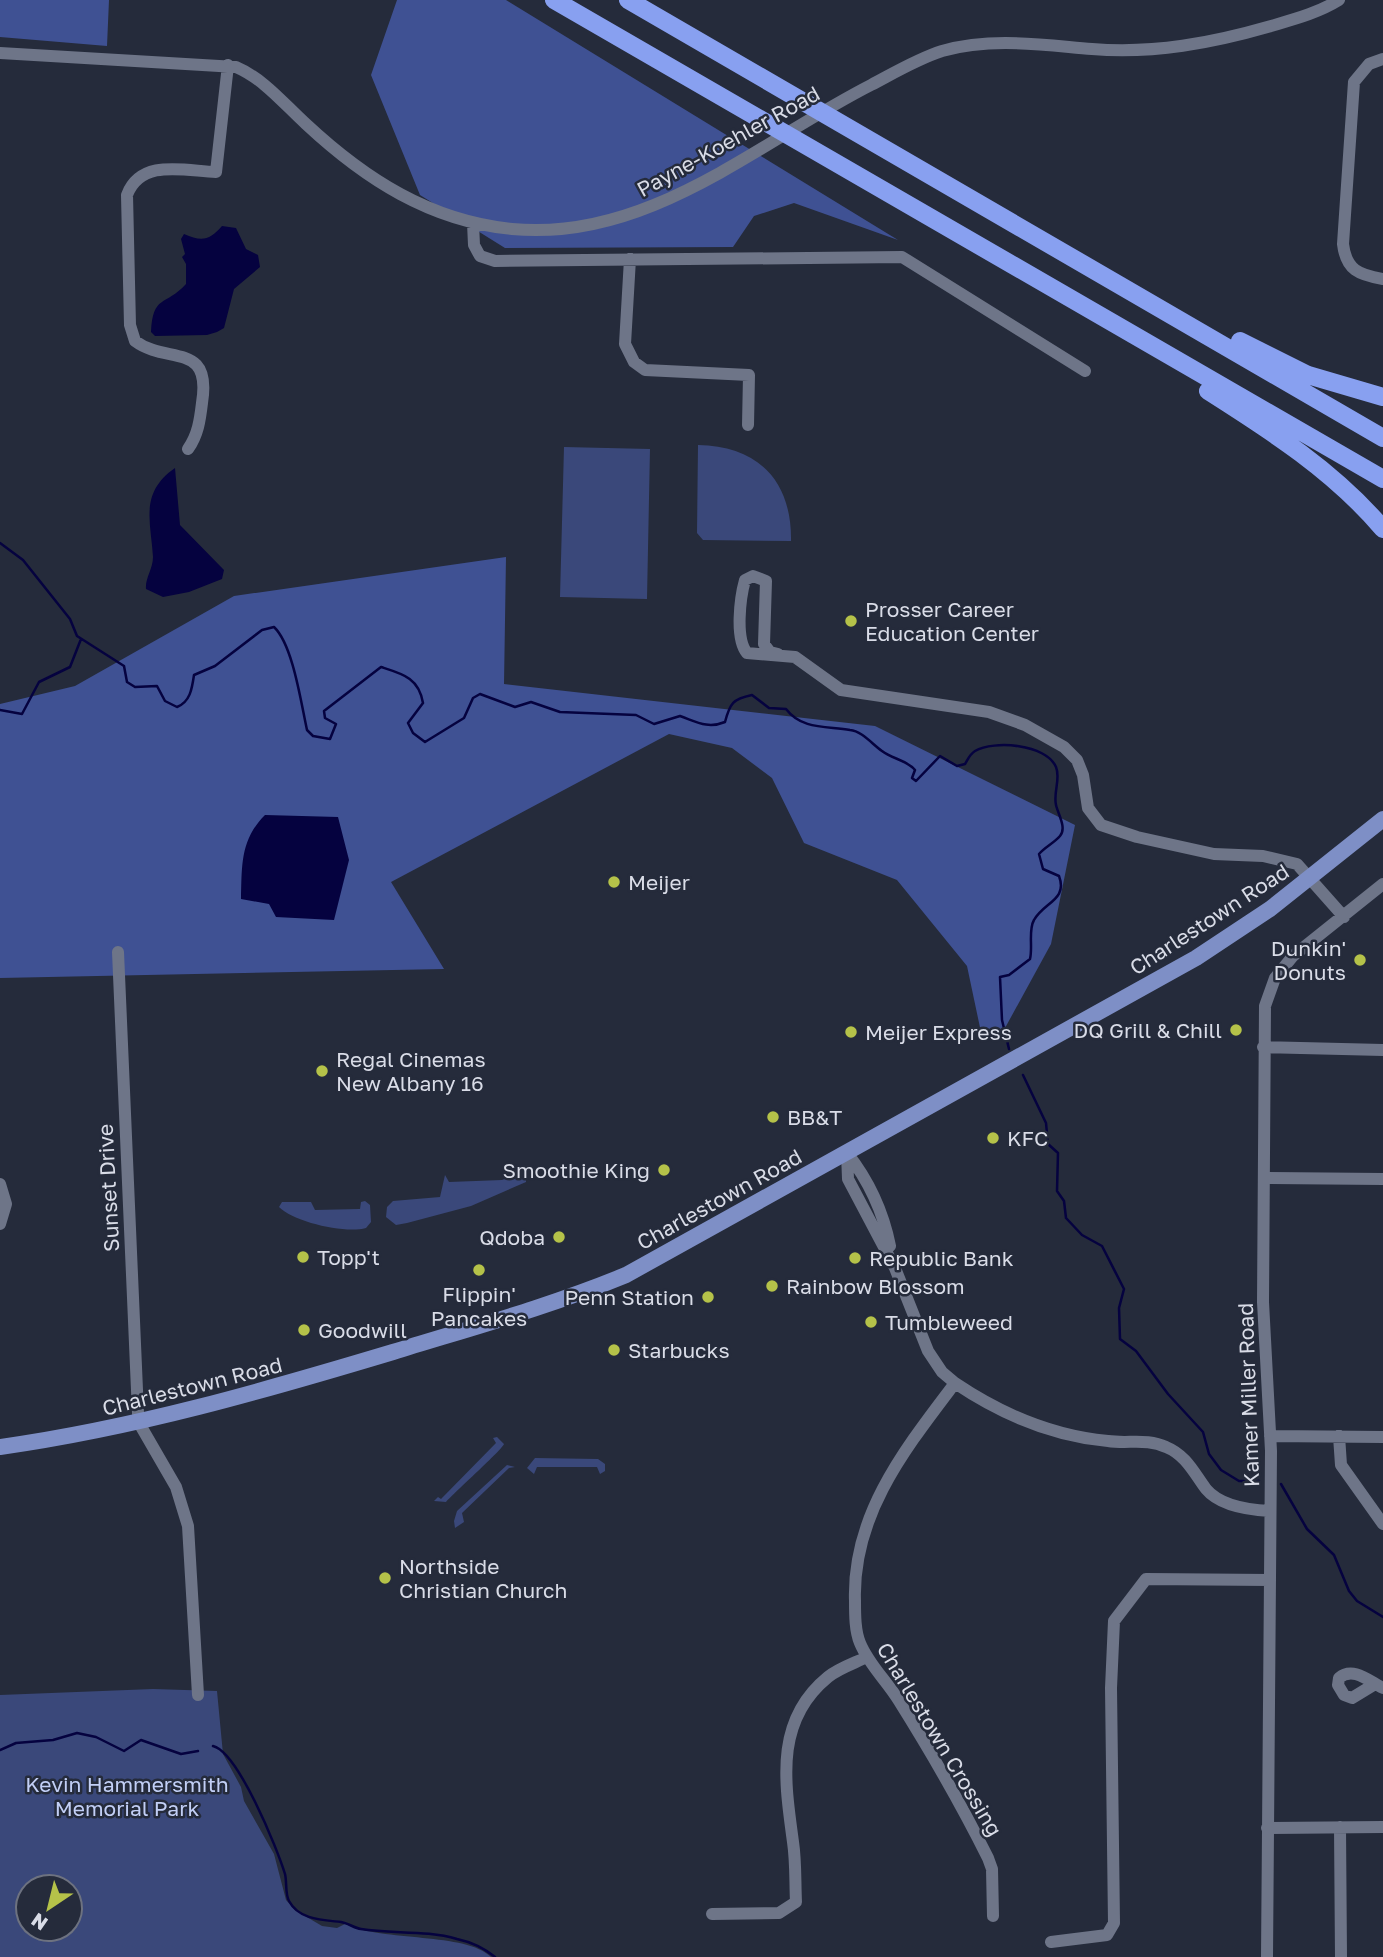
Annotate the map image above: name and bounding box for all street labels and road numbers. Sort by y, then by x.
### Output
street label: Payne-Koehler Road [632,80,824,202]
street label: Charlestown Road [1125,858,1293,980]
street label: Sunset Drive [92,1123,124,1253]
street label: Charlestown Road [632,1143,806,1255]
street label: Kamer Miller Road [1232,1302,1264,1488]
street label: Charlestown Road [99,1351,285,1421]
street label: Charlestown Crossing [872,1637,1008,1841]

